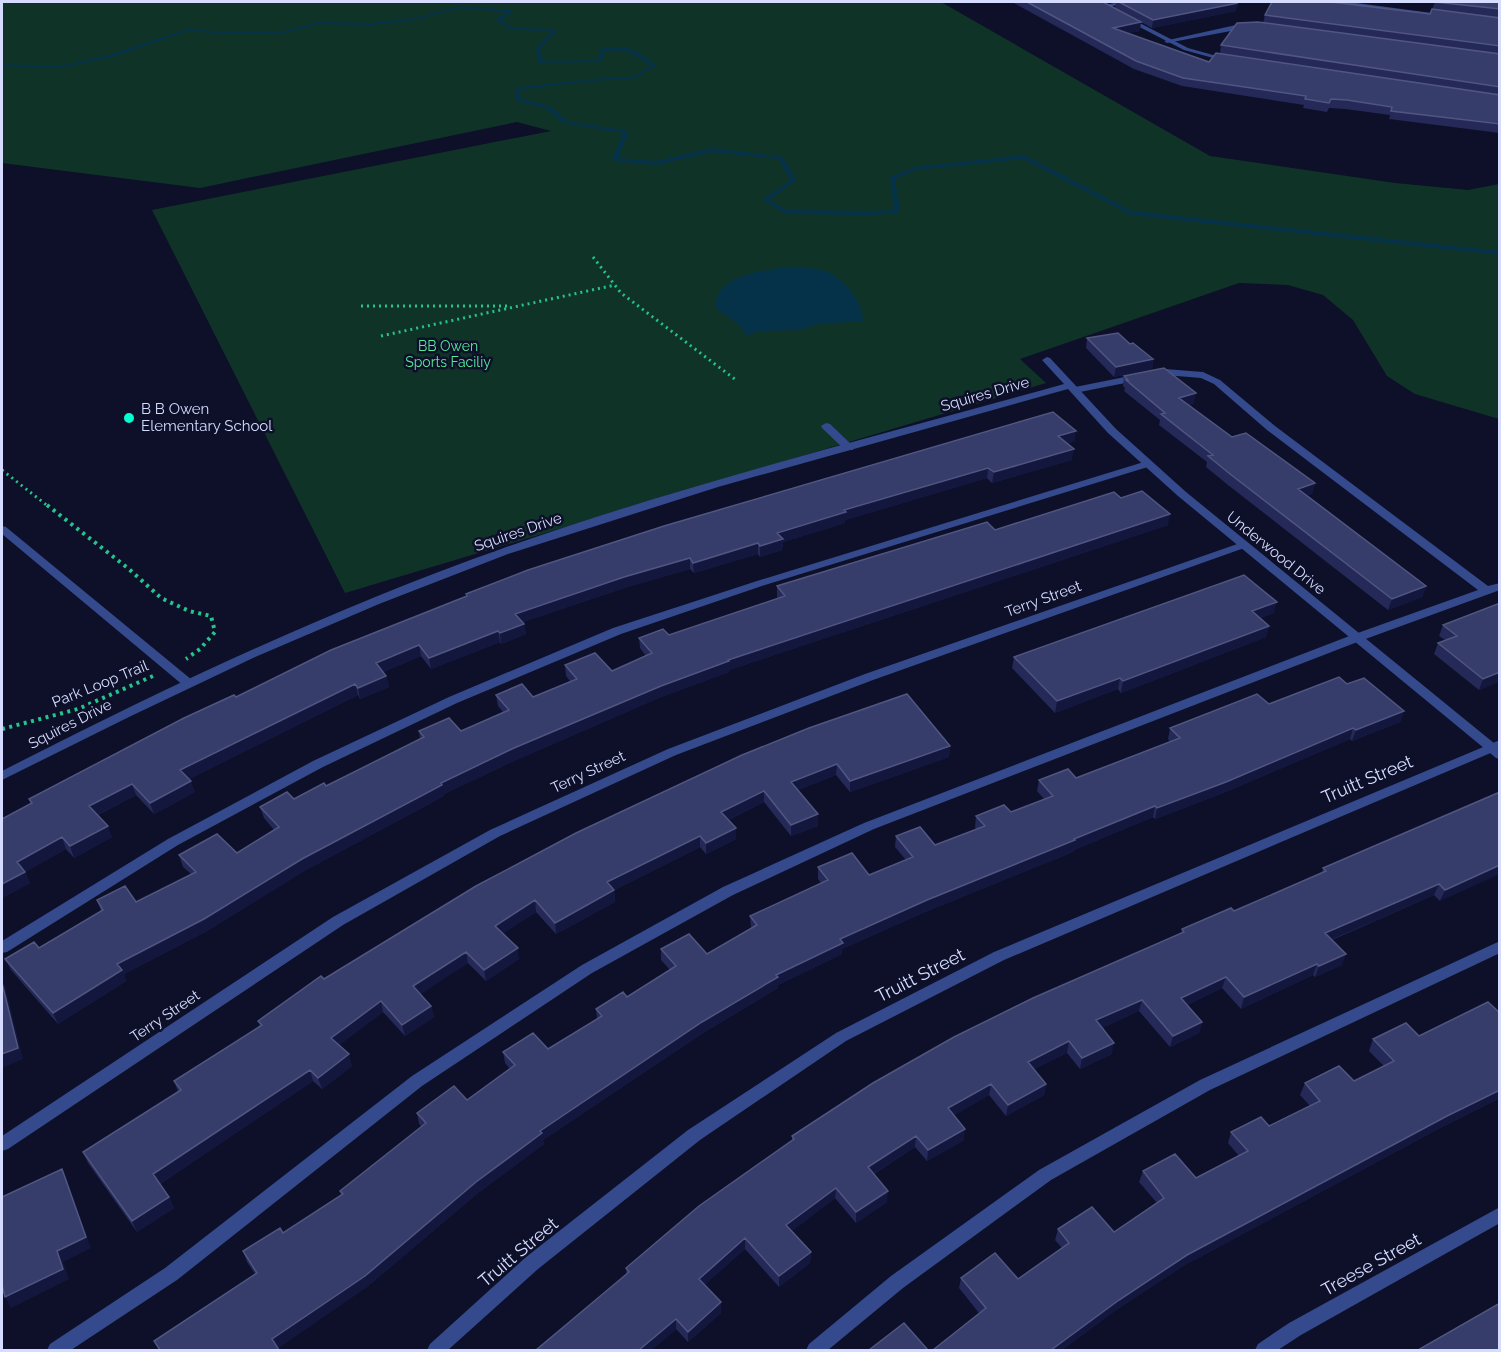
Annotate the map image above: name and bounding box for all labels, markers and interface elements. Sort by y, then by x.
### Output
park label: BB Owen Sports Faciliy [405,338,491,370]
street label: Squires Drive [939,373,1032,415]
place label: B B Owen Elementary School [141,400,273,435]
marker: B B Owen Elementary School [122,411,136,425]
street label: Underwood Drive [1223,508,1329,599]
street label: Squires Drive [472,509,564,555]
street label: Terry Street [1002,577,1084,621]
street label: Park Loop Trail [49,656,152,711]
street label: Squires Drive [25,695,115,753]
street label: Terry Street [548,747,628,797]
street label: Truitt Street [1318,750,1416,808]
street label: Truitt Street [872,944,968,1006]
street label: Terry Street [127,986,203,1046]
street label: Truitt Street [474,1213,562,1291]
street label: Treese Street [1318,1228,1424,1300]

